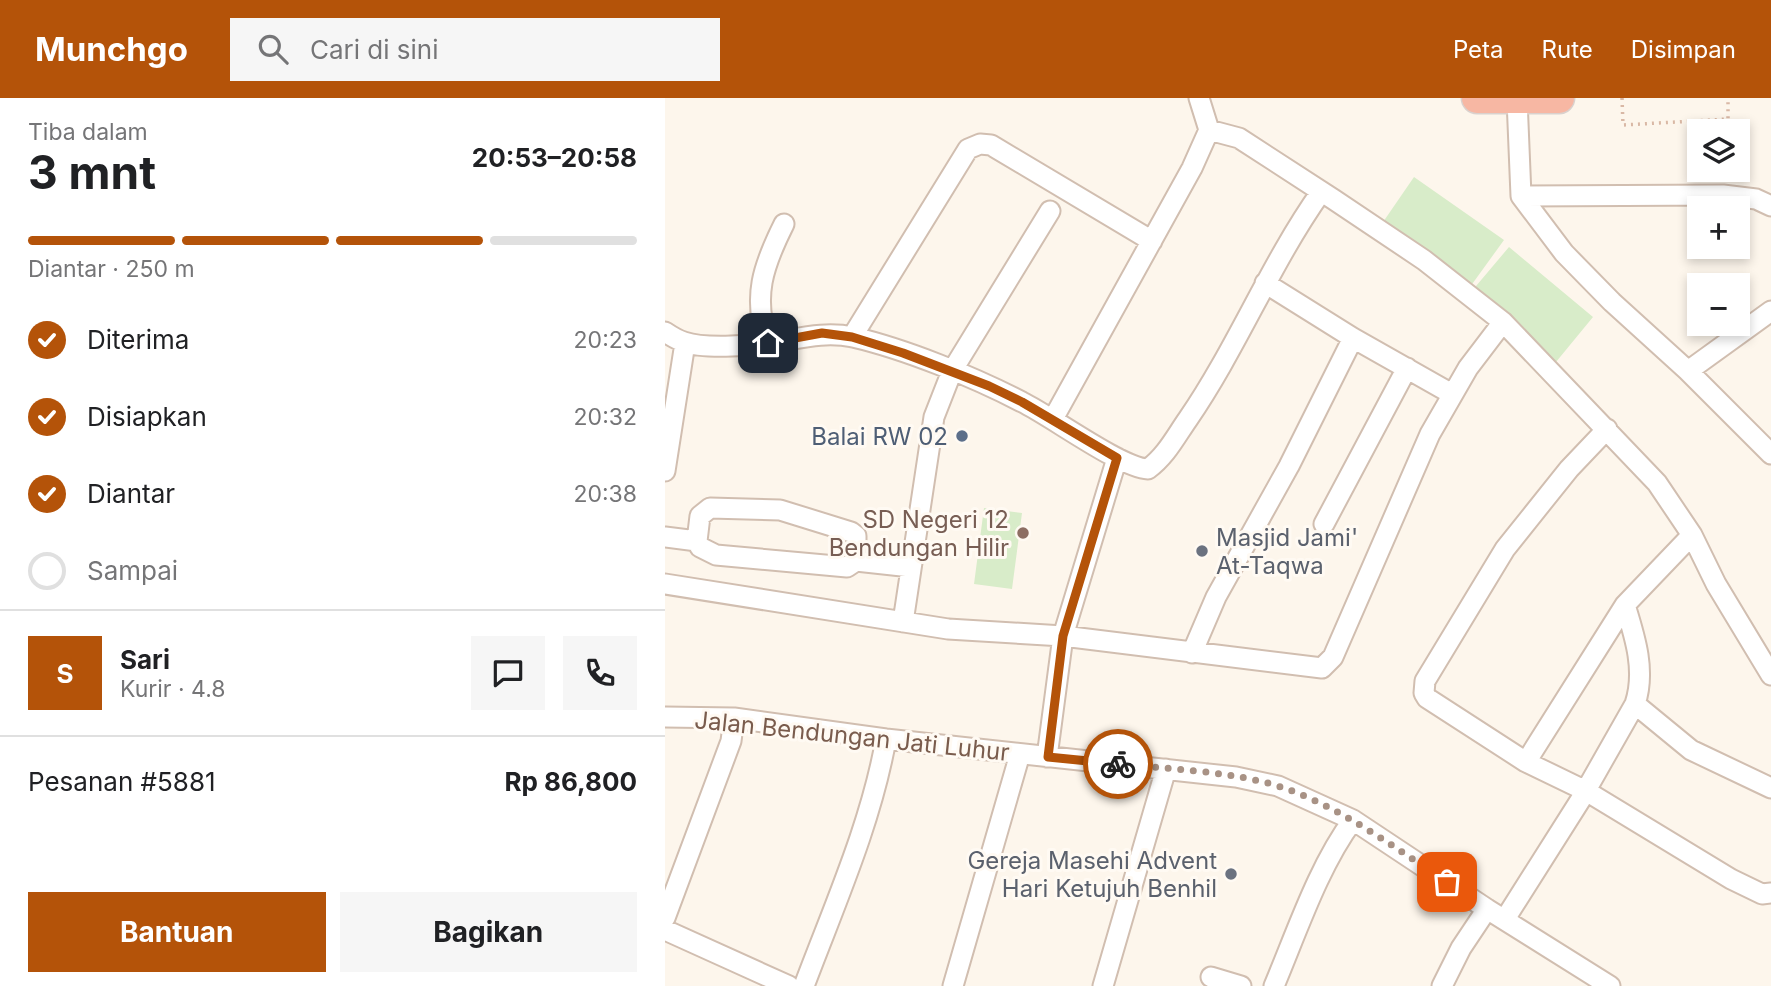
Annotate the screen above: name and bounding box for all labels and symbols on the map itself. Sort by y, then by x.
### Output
pin [738,313,798,373]
place label: Balai RW 02 [811,422,948,451]
marker: Balai RW 02 [954,428,970,444]
place label: SD Negeri 12 Bendungan Hilir [829,505,1009,562]
place label: Masjid Jami' At-Taqwa [1216,523,1358,580]
marker: SD Negeri 12 Bendungan Hilir [1015,525,1031,541]
marker: Masjid Jami' At-Taqwa [1194,543,1210,559]
street label: Jalan Bendungan Jati Luhur [693,705,1011,767]
courier [1083,729,1153,799]
place label: Gereja Masehi Advent Hari Ketujuh Benhil [967,846,1217,903]
pin [1417,852,1477,912]
marker: Gereja Masehi Advent Hari Ketujuh Benhil [1223,866,1239,882]

